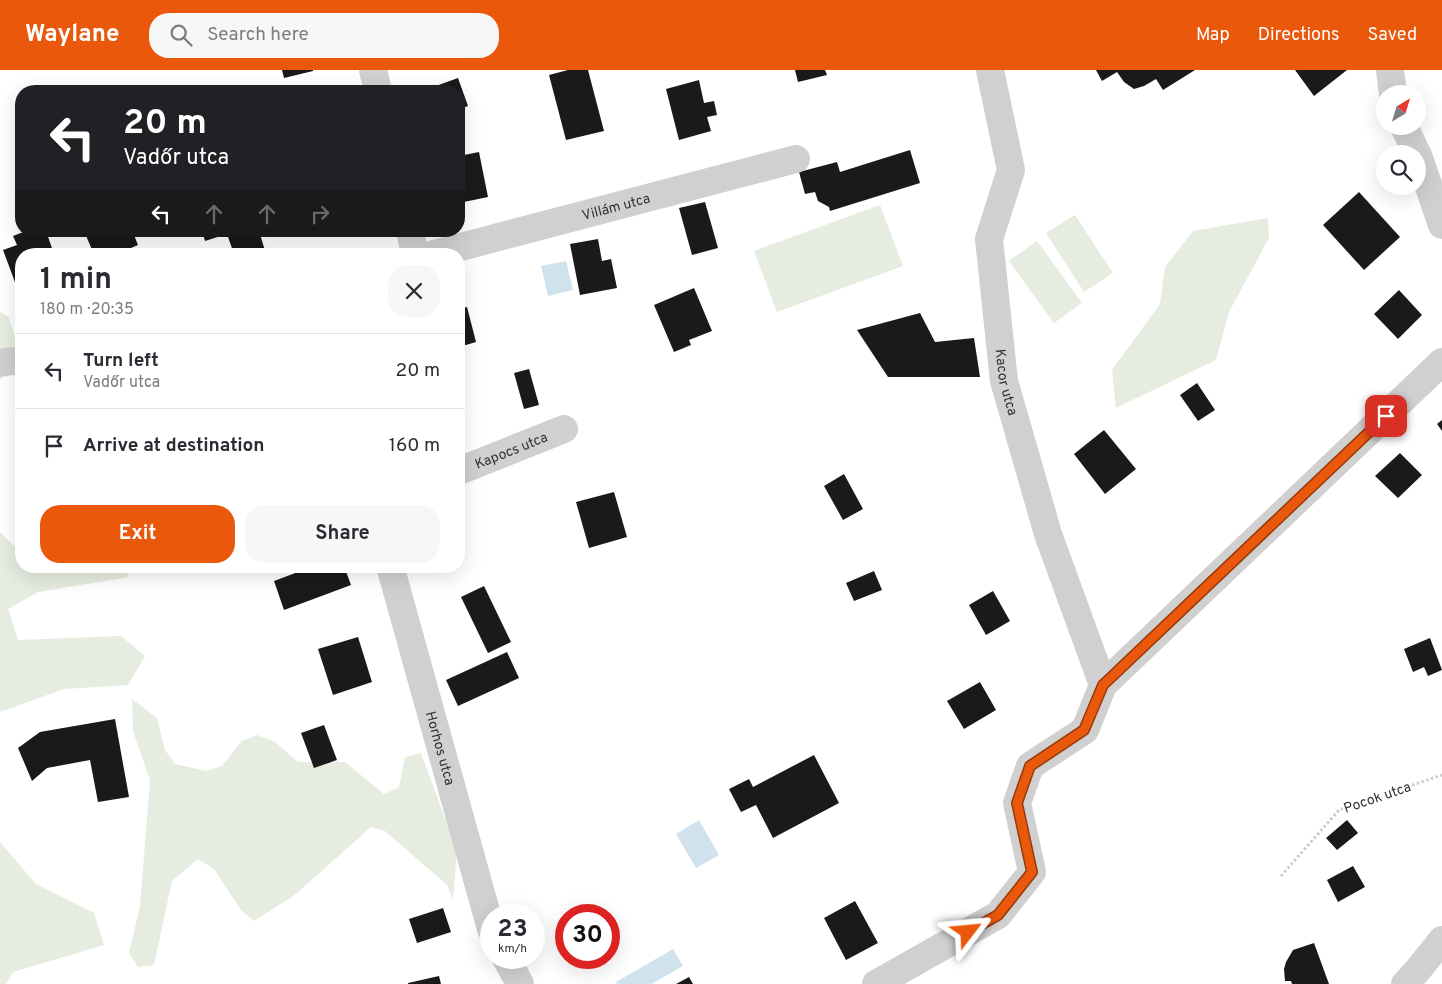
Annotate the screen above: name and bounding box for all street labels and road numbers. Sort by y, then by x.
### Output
street label: Villám utca [580,191,652,225]
street label: Kacor utca [991,348,1021,418]
street label: Kapocs utca [473,429,550,474]
street label: Horhos utca [421,710,458,787]
street label: Pocok utca [1342,779,1413,818]

